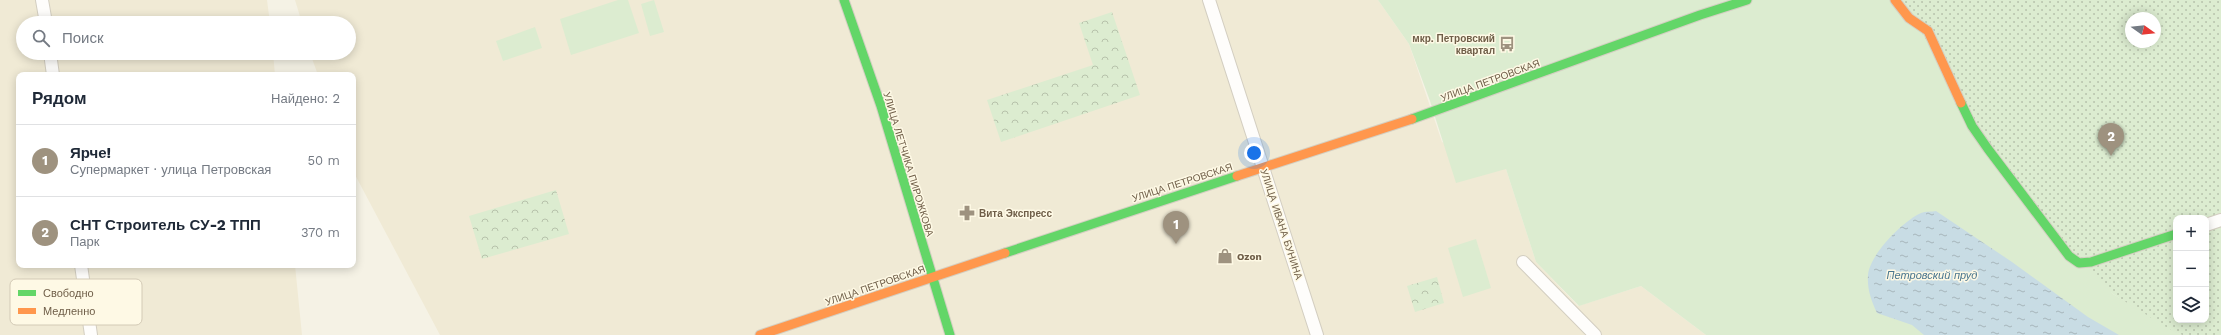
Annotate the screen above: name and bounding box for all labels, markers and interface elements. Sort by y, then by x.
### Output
north arrow [2125,12,2161,48]
search box [16,16,356,60]
icon: search [30,27,52,49]
text: Поиск [62,29,104,47]
place label: мкр. Петровский квартал [1412,33,1495,56]
bus stop icon: мкр. Петровский квартал [1498,35,1516,53]
street label: УЛИЦА ПЕТРОВСКАЯ [1439,57,1541,104]
text: Рядом [32,88,87,108]
text: Найдено: 2 [271,91,340,106]
street label: УЛИЦА ЛЕТЧИКА ПИРОЖКОВА [881,91,936,238]
pin: 2 [2098,123,2124,156]
your location [1244,143,1264,163]
text: Ярче! [70,144,111,162]
text: 1 [42,153,48,168]
text: 50 m [308,153,340,168]
street label: УЛИЦА ПЕТРОВСКАЯ [1131,161,1234,204]
text: Супермаркет · улица Петровская [70,162,271,177]
street label: УЛИЦА ИВАНА БУНИНА [1258,167,1305,281]
pharmacy icon: Вита Экспресс [958,204,976,222]
place label: Вита Экспресс [979,208,1052,219]
pin: 1 [1163,211,1189,244]
map controls [2173,215,2209,323]
button: + [2173,215,2209,251]
text: СНТ Строитель СУ-2 ТПП [70,216,261,234]
text: 2 [41,225,49,240]
text: 370 m [301,225,340,240]
text: Парк [70,234,100,249]
shop icon: Ozon [1216,247,1234,265]
place label: Ozon [1237,251,1262,262]
button: − [2173,251,2209,287]
street label: УЛИЦА ПЕТРОВСКАЯ [824,263,926,308]
water label: Петровский пруд [1887,269,1977,282]
legend [10,279,142,325]
text: Свободно [43,287,94,300]
button: layers [2173,287,2209,323]
text: Медленно [43,305,95,318]

